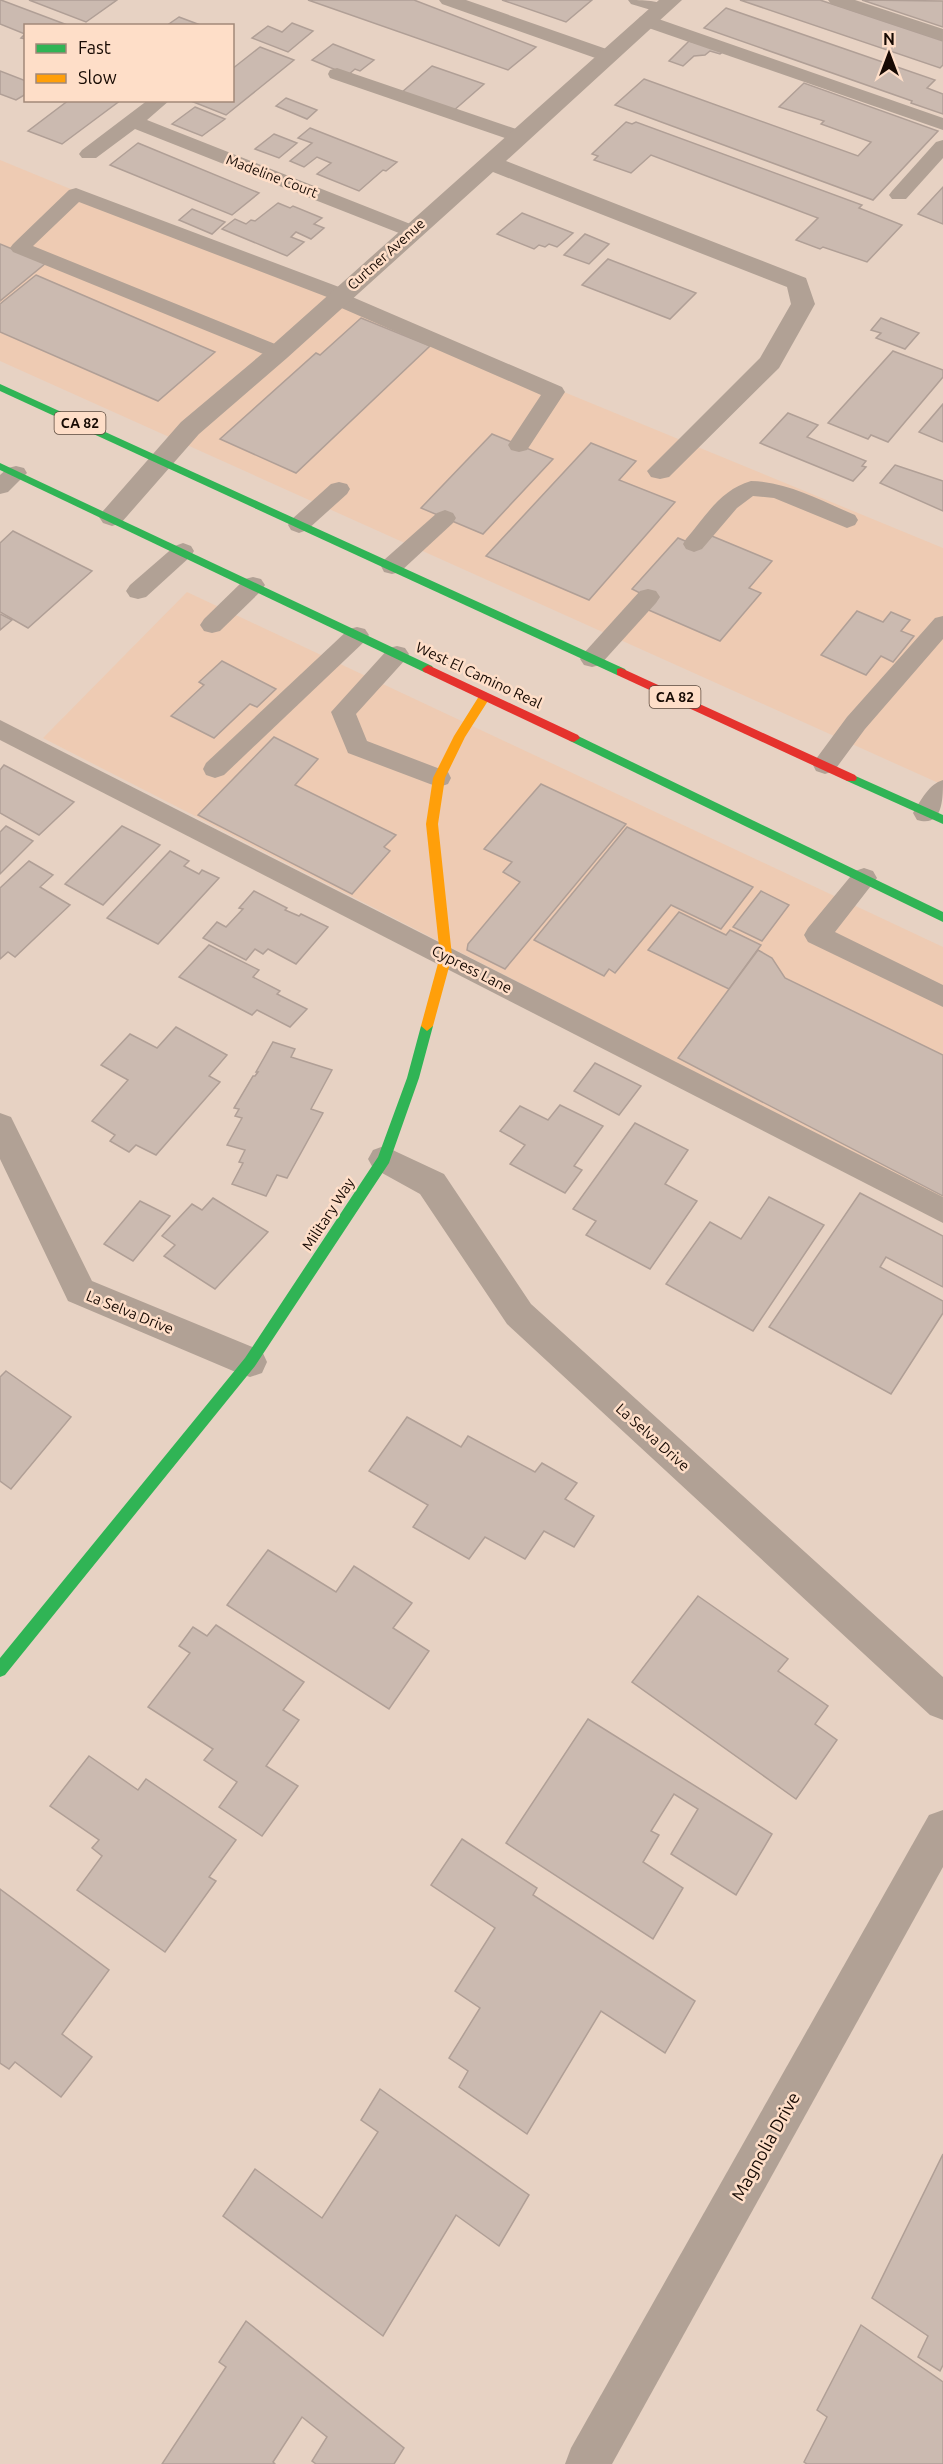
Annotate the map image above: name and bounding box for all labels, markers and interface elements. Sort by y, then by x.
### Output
legend [24,24,234,102]
north arrow [859,24,919,84]
text: N [883,30,895,48]
text: Fast [78,37,111,57]
text: Slow [78,67,117,87]
street label: Madeline Court [224,151,321,201]
street label: Curtner Avenue [344,215,428,293]
road number: CA 82 [54,412,106,434]
street label: West El Camino Real [413,638,545,712]
road number: CA 82 [650,686,700,708]
street label: Cypress Lane [429,941,515,997]
street label: Military Way [298,1175,358,1253]
street label: La Selva Drive [84,1287,176,1337]
street label: La Selva Drive [613,1400,693,1474]
street label: Magnolia Drive [727,2088,803,2204]

